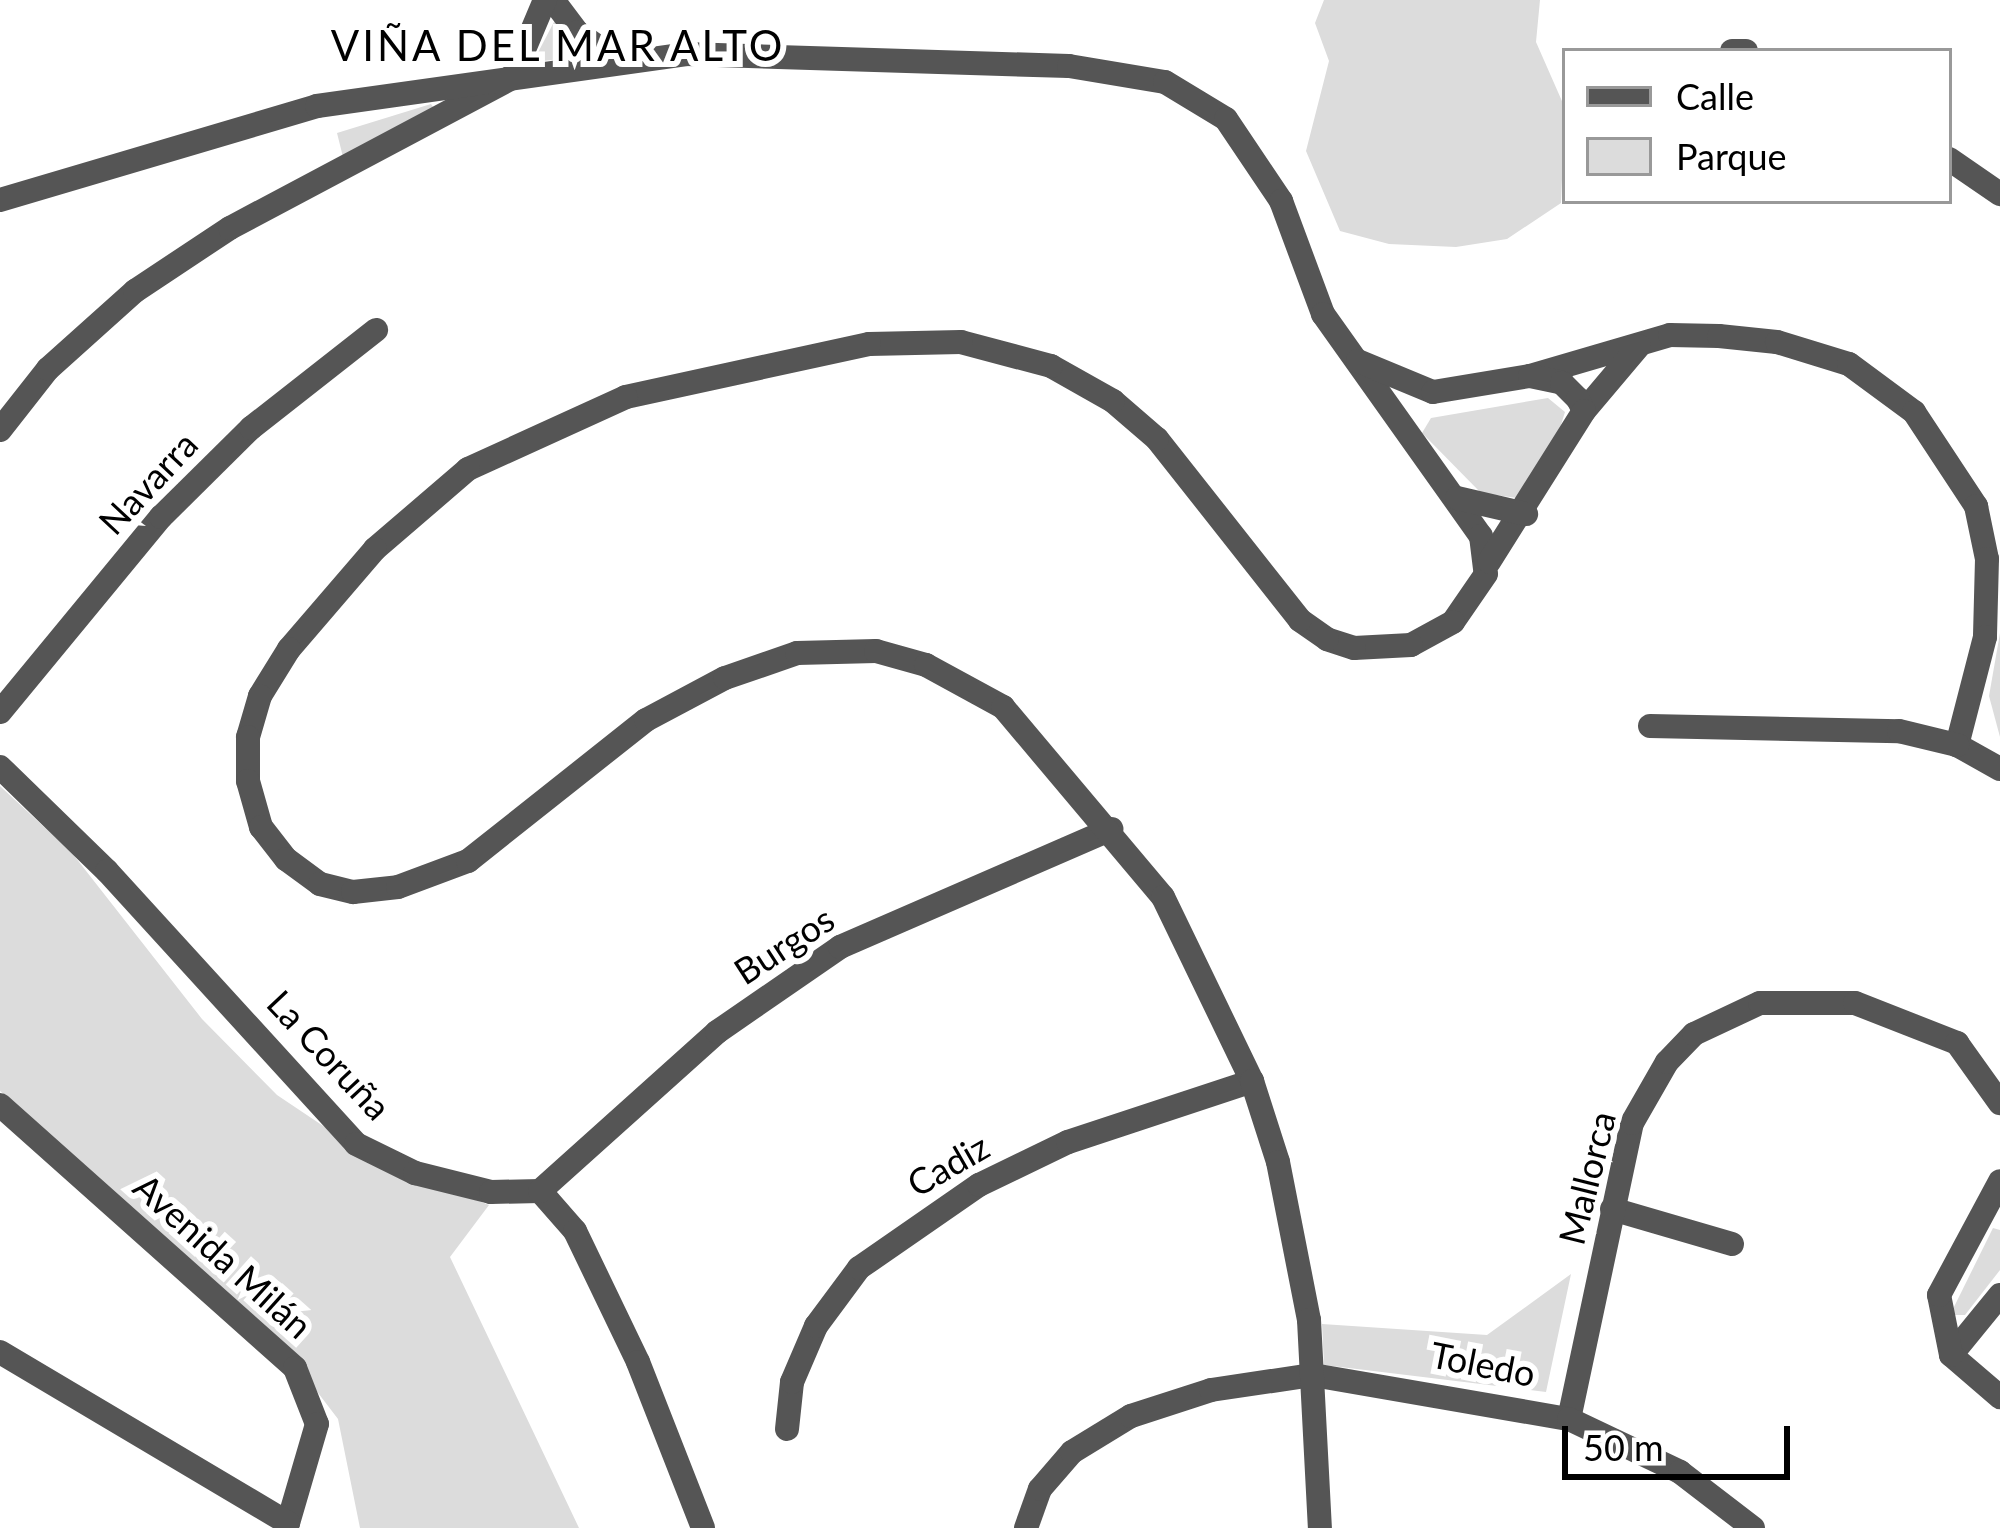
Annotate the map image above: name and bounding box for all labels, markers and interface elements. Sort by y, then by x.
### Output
district label: VIÑA DEL MAR ALTO [329,20,787,70]
legend [1562,48,1952,204]
text: Calle [1676,74,1754,118]
text: Parque [1676,134,1787,178]
street label: Navarra [90,423,206,543]
street label: Burgos [726,897,842,993]
street label: La Coruña [258,981,400,1129]
street label: Mallorca [1550,1107,1624,1249]
street label: Cadiz [900,1125,996,1205]
street label: Avenida Milán [125,1165,321,1347]
street label: Toledo [1427,1333,1539,1395]
scale bar [1568,1402,1796,1476]
text: 50 m [1583,1425,1664,1469]

